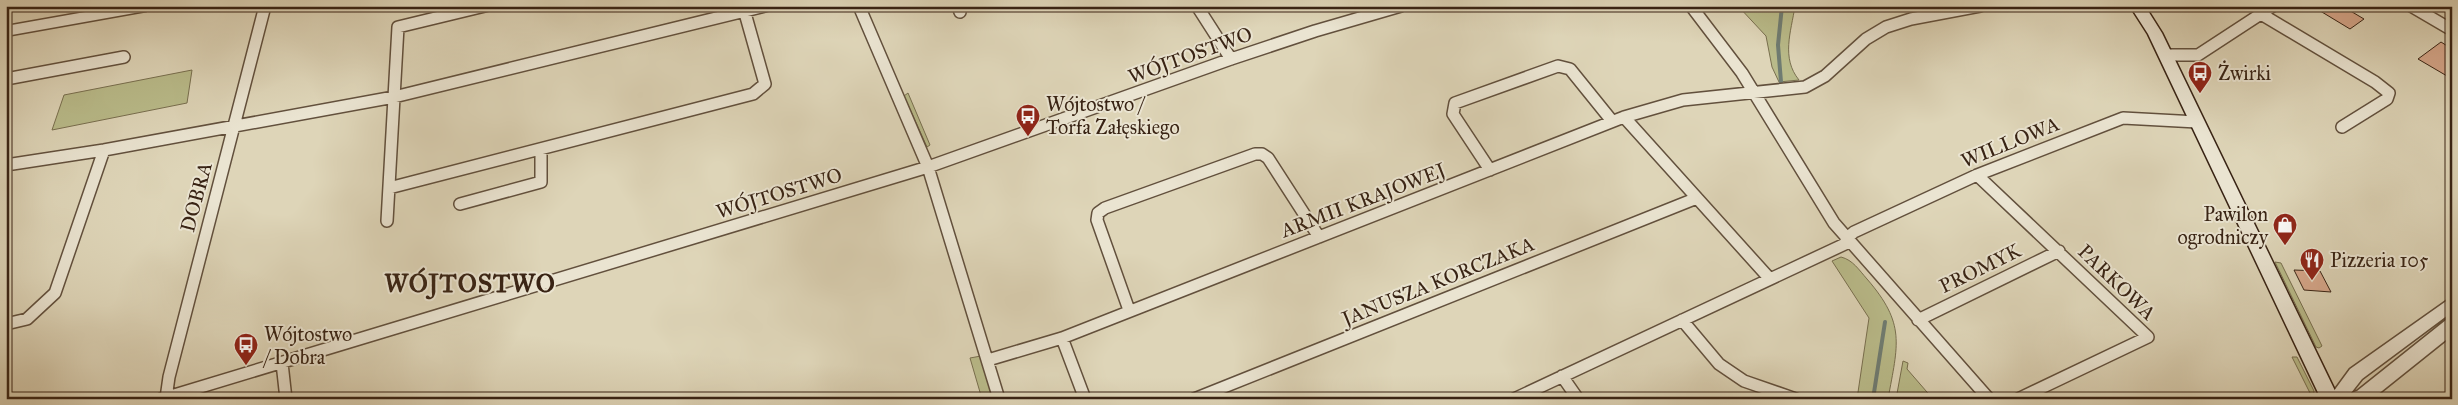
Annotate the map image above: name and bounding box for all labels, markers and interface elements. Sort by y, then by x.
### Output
street label: WÓJTOSTWO [1124,20,1256,89]
bus stop icon: Żwirki [2187,60,2213,94]
place label: Żwirki [2218,60,2271,85]
place label: Wójtostwo / Torfa Załęskiego [1046,92,1180,140]
bus stop icon: Wójtostwo / Torfa Załęskiego [1015,103,1041,137]
street label: WILLOWA [1957,111,2063,173]
street label: ARMII KRAJOWEJ [1276,157,1449,244]
street label: DOBRA [175,159,217,235]
street label: WÓJTOSTWO [713,161,845,224]
place label: Pawilon ogrodniczy [2178,202,2269,250]
shop icon: Pawilon ogrodniczy [2272,212,2298,246]
street label: JANUSZA KORCZAKA [1336,231,1539,332]
street label: PROMYK [1935,238,2025,298]
street label: PARKOWA [2073,239,2161,325]
restaurant icon: Pizzeria 105 [2299,247,2325,281]
place label: Pizzeria 105 [2330,248,2428,272]
district label: WÓJTOSTWO [384,267,556,300]
place label: Wójtostwo / Dobra [262,322,352,369]
bus stop icon: Wójtostwo / Dobra [233,332,259,366]

